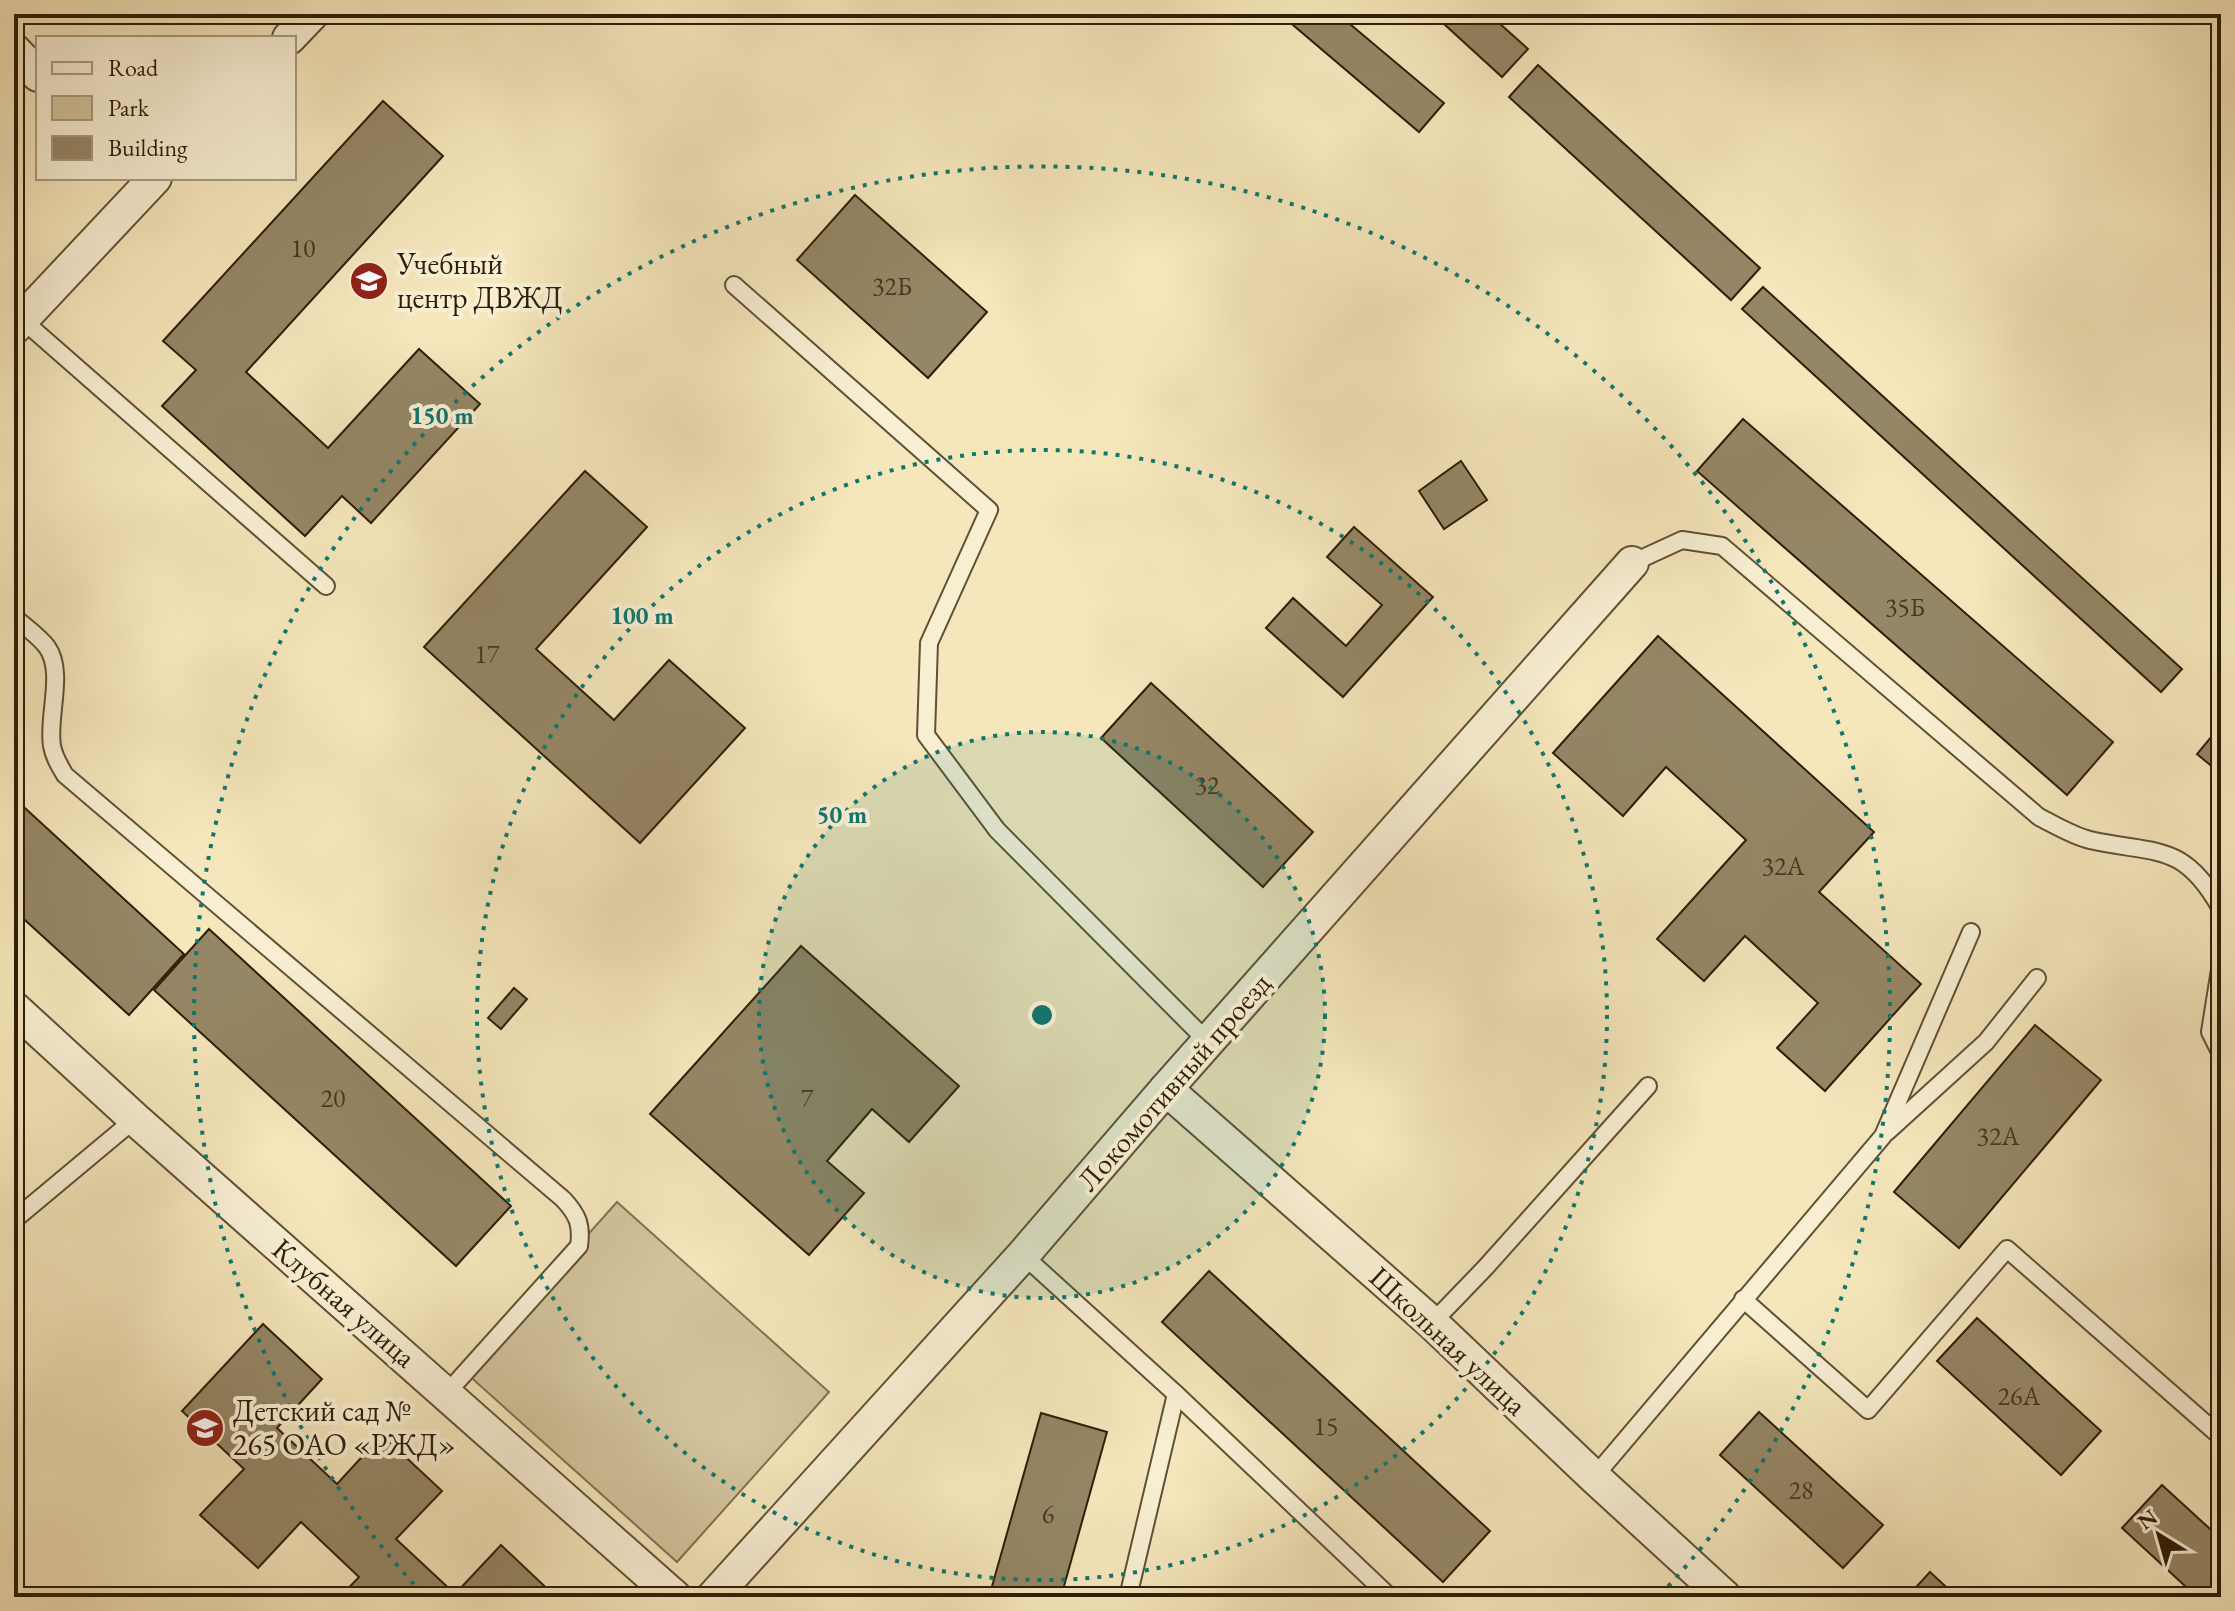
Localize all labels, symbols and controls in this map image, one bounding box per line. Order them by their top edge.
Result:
legend [36,36,296,180]
text: Road [108,52,159,83]
text: Park [108,92,150,123]
text: Building [108,132,188,163]
house number: 10 [291,231,315,265]
place label: Учебный центр ДВЖД [396,244,563,317]
school or university icon: Учебный центр ДВЖД [348,260,390,302]
house number: 32Б [872,269,912,303]
text: 150 m [410,400,474,431]
house number: 35Б [1885,590,1925,624]
text: 100 m [610,600,674,631]
house number: 17 [475,637,500,671]
house number: 32 [1195,768,1220,802]
text: 50 m [817,799,867,830]
house number: 32А [1762,849,1805,883]
street label: Локомотивный проезд [1068,964,1279,1199]
centre of rings [1028,1001,1056,1029]
house number: 20 [321,1081,345,1115]
house number: 7 [801,1081,814,1115]
house number: 32А [1977,1119,2020,1153]
street label: Клубная улица [264,1229,425,1376]
street label: Школьная улица [1361,1257,1536,1424]
house number: 26А [1998,1379,2041,1413]
place label: Детский сад № 265 ОАО «РЖД» [233,1391,456,1464]
school or university icon: Детский сад № 265 ОАО «РЖД» [184,1407,226,1449]
house number: 15 [1314,1409,1338,1443]
house number: 28 [1789,1473,1813,1507]
north arrow [2119,1495,2199,1575]
house number: 6 [1042,1497,1054,1531]
text: N [2131,1502,2163,1536]

